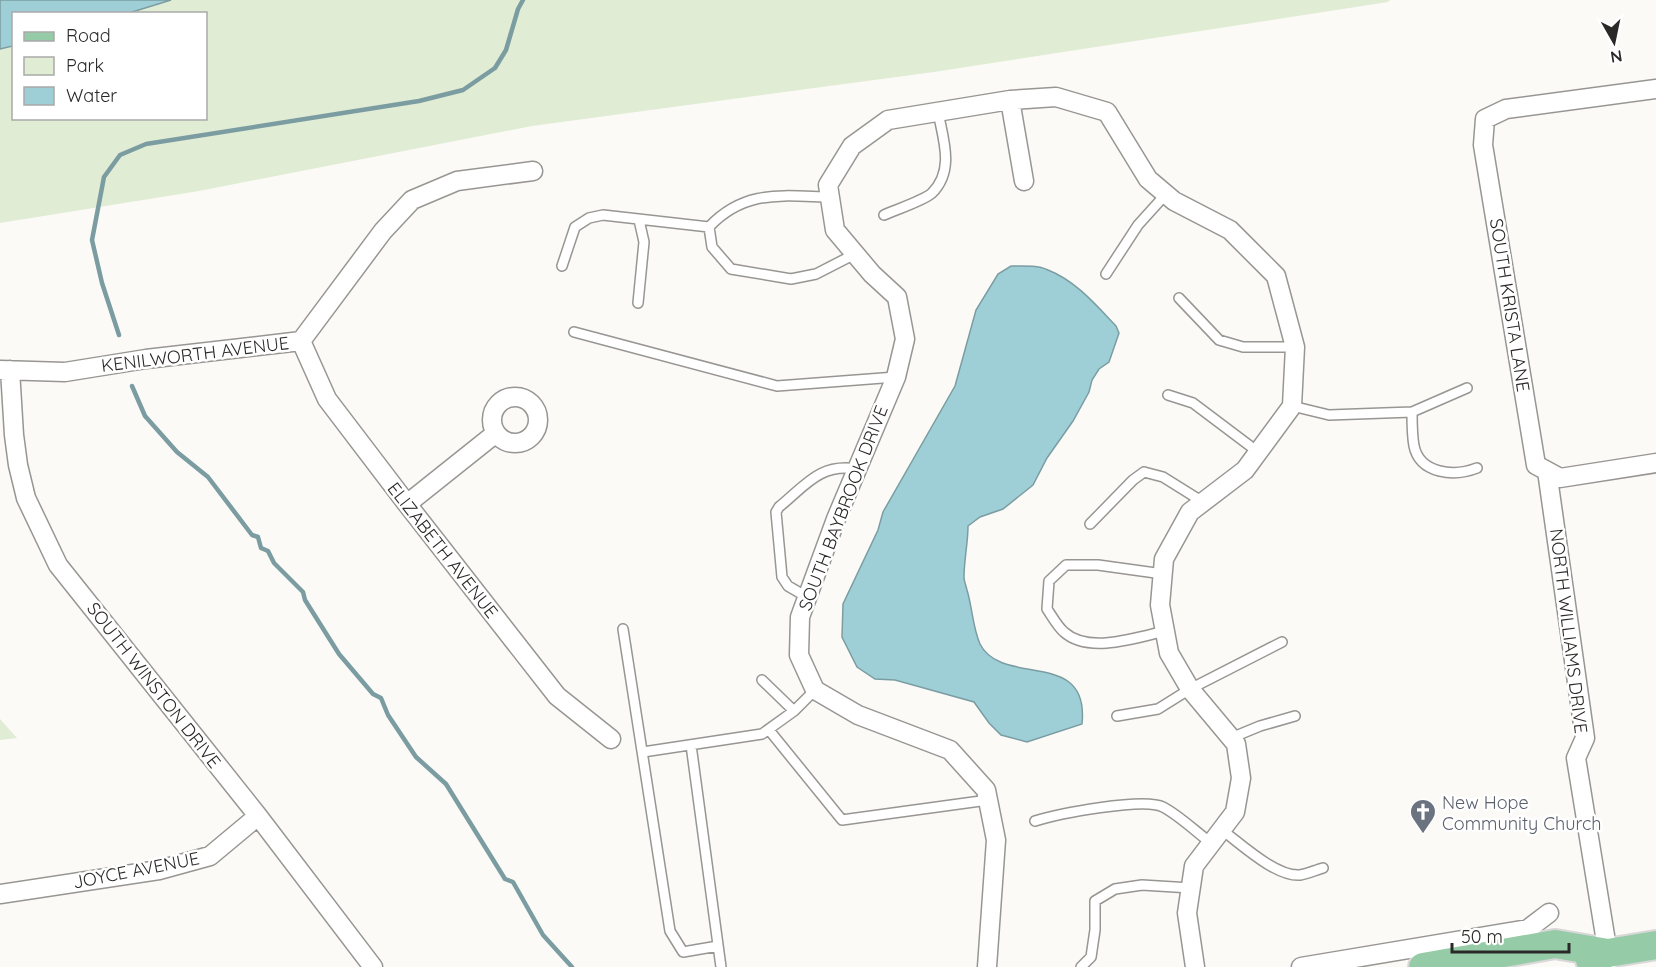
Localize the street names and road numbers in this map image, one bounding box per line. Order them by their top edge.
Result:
street label: SOUTH KRISTA LANE [1485,217,1535,393]
street label: KENILWORTH AVENUE [100,331,290,377]
street label: SOUTH BAYBROOK DRIVE [793,402,893,614]
street label: ELIZABETH AVENUE [383,477,503,623]
street label: NORTH WILLIAMS DRIVE [1545,527,1593,735]
street label: SOUTH WINSTON DRIVE [82,597,226,773]
street label: JOYCE AVENUE [71,846,201,894]

